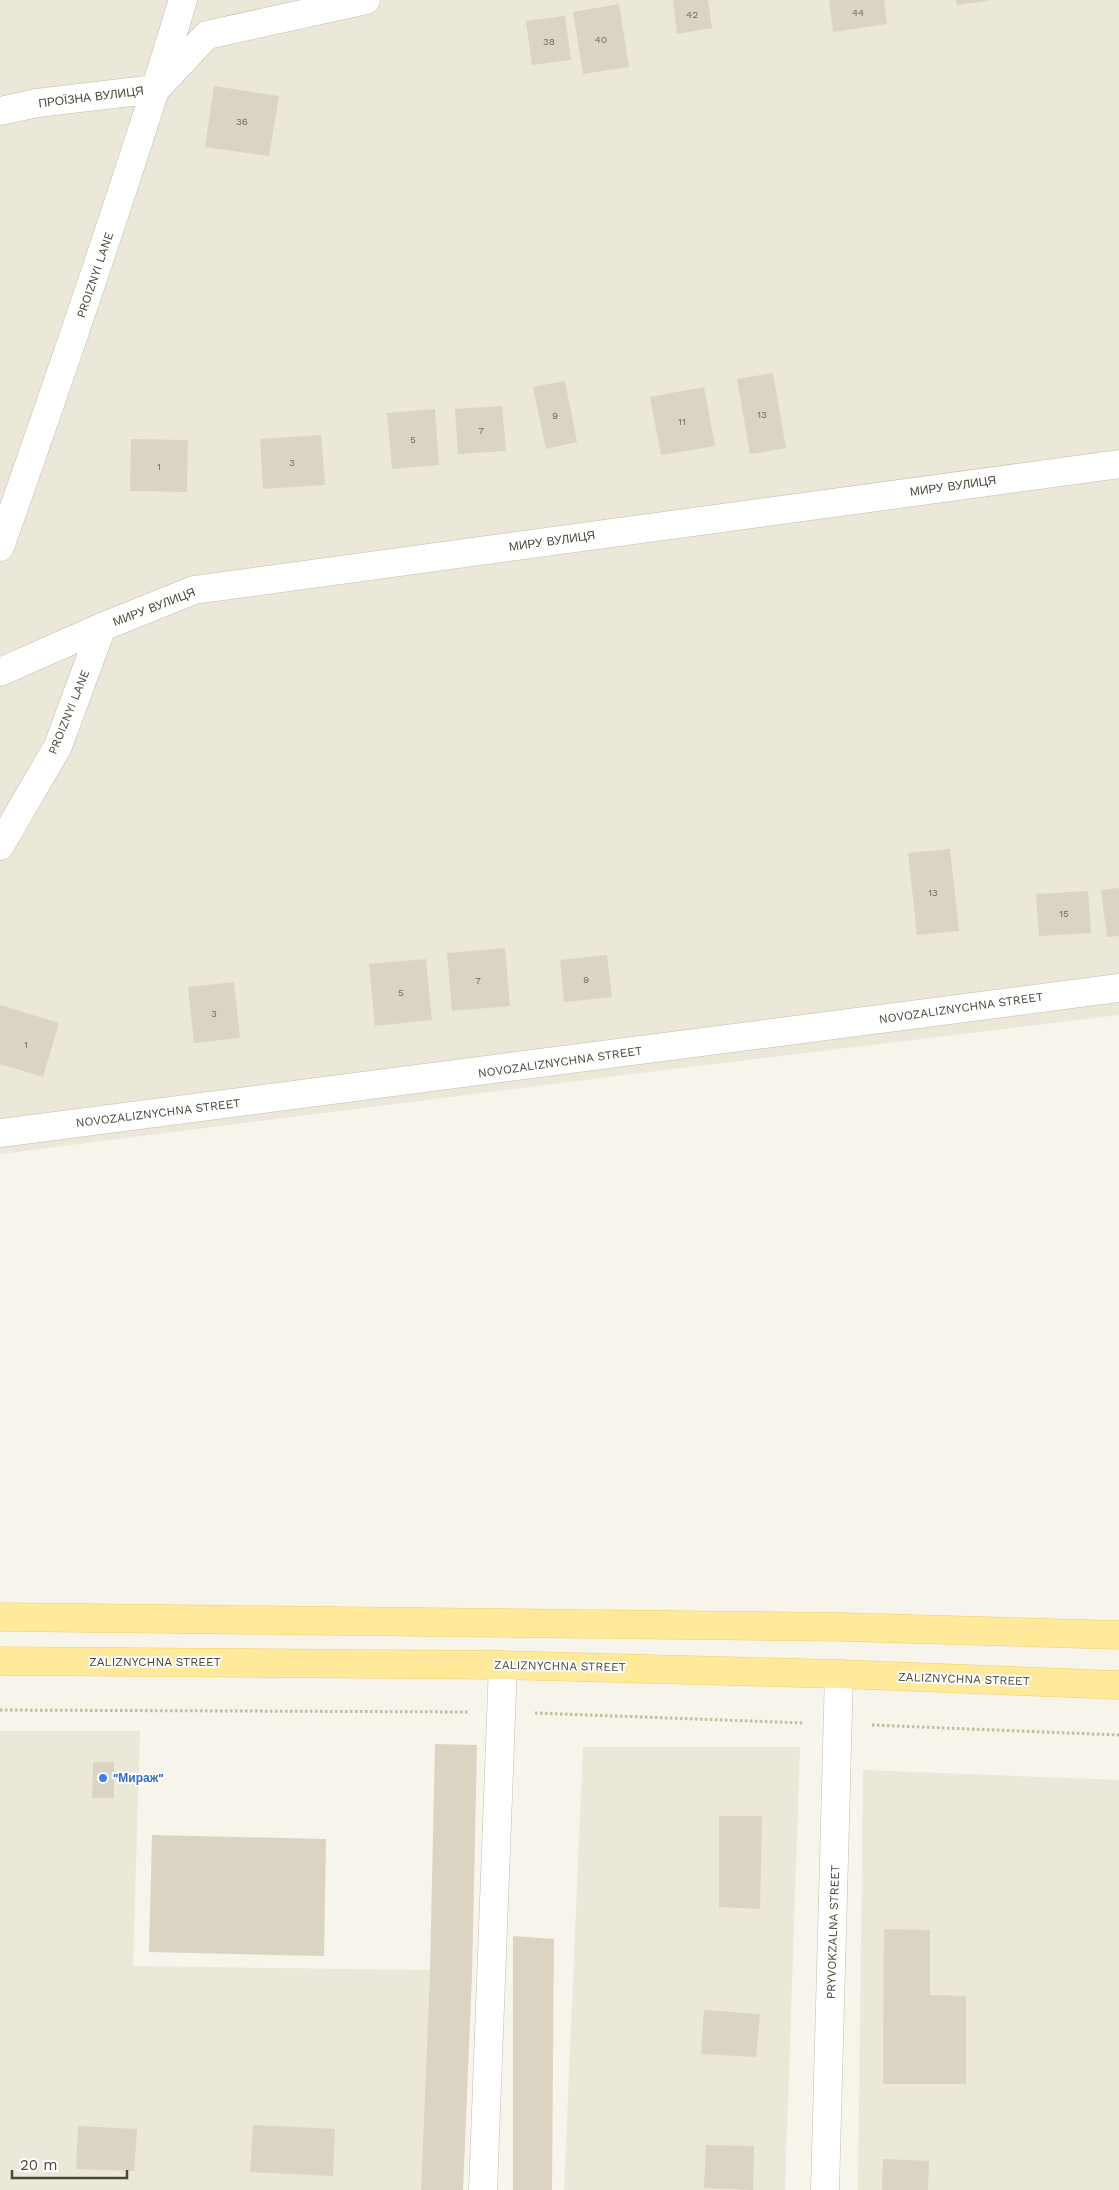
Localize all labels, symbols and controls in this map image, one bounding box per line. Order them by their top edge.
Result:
house number: 44 [852,7,864,18]
house number: 42 [686,9,698,20]
house number: 40 [595,34,607,45]
house number: 38 [543,36,555,47]
street label: ПРОЇЗНА ВУЛИЦЯ [38,84,144,110]
house number: 36 [236,116,248,127]
street label: PROIZNYI LANE [74,230,116,320]
house number: 13 [757,409,767,420]
house number: 9 [552,410,558,421]
house number: 11 [678,416,686,427]
house number: 7 [478,425,484,436]
house number: 5 [410,434,416,445]
house number: 3 [289,457,295,468]
house number: 1 [157,461,161,472]
street label: МИРУ ВУЛИЦЯ [909,473,997,499]
street label: МИРУ ВУЛИЦЯ [508,528,596,554]
street label: МИРУ ВУЛИЦЯ [111,585,197,629]
street label: PROIZNYI LANE [46,667,92,756]
house number: 13 [928,887,938,898]
house number: 15 [1059,908,1069,919]
house number: 9 [583,974,589,985]
house number: 7 [475,975,481,986]
house number: 5 [398,987,404,998]
street label: NOVOZALIZNYCHNA STREET [878,990,1044,1026]
house number: 3 [211,1008,217,1019]
house number: 1 [24,1039,28,1050]
street label: NOVOZALIZNYCHNA STREET [477,1044,643,1080]
street label: NOVOZALIZNYCHNA STREET [75,1096,241,1130]
street label: ZALIZNYCHNA STREET [89,1655,221,1669]
street label: ZALIZNYCHNA STREET [494,1658,626,1674]
street label: ZALIZNYCHNA STREET [898,1670,1030,1688]
place label: "Мираж" [113,1771,164,1785]
marker: "Мираж" [97,1772,109,1784]
street label: PRYVOKZALNA STREET [824,1865,842,1999]
scale bar [12,2148,128,2180]
text: 20 m [20,2156,58,2174]

